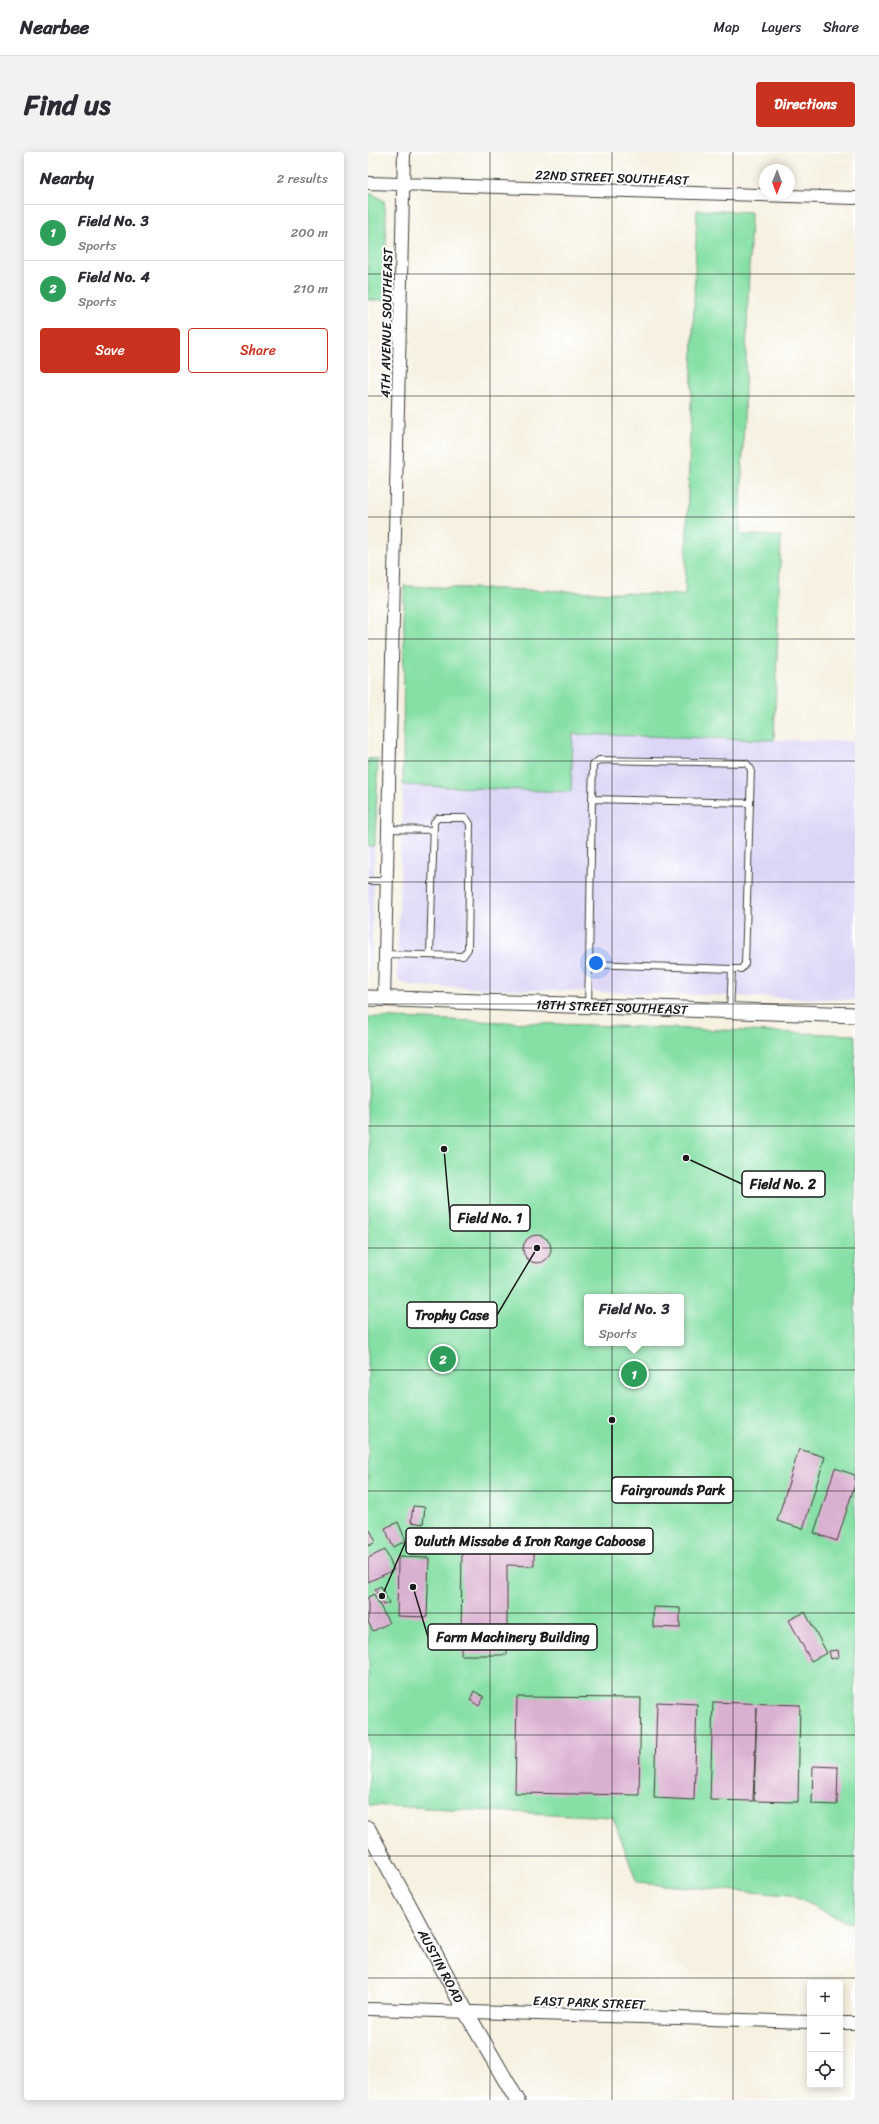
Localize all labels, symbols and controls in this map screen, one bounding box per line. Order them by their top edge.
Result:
text: Nearbee [20,11,89,44]
text: Map [714,15,739,40]
text: Layers [761,15,801,40]
text: Share [823,15,859,40]
text: Find us [24,80,111,129]
button: Directions [756,82,855,127]
text: Nearby [40,163,94,193]
street label: 22ND STREET SOUTHEAST [535,163,690,192]
north arrow [759,164,795,200]
text: 2 results [277,167,328,190]
text: Field No. 3 [78,208,149,234]
text: 1 [50,221,56,244]
text: 200 m [291,221,328,244]
text: Sports [78,234,116,257]
street label: 4TH AVENUE SOUTHEAST [374,246,399,398]
text: Field No. 4 [78,264,150,290]
text: 2 [49,277,57,300]
text: 210 m [293,277,328,300]
text: Sports [78,290,116,313]
button: Save [40,328,180,373]
button: Share [188,328,328,373]
your location [586,953,606,973]
street label: 18TH STREET SOUTHEAST [536,993,689,1021]
callout: Field No. 2 [742,1171,825,1197]
text: Field No. 2 [749,1172,817,1197]
callout: Field No. 1 [450,1205,530,1231]
text: Field No. 1 [457,1206,522,1231]
popup [584,1294,684,1346]
text: Field No. 3 [599,1296,669,1322]
callout: Trophy Case [407,1302,497,1328]
text: Trophy Case [415,1303,489,1328]
text: Sports [599,1322,637,1345]
pin: 2 [430,1344,456,1374]
pin: 1 [621,1359,647,1389]
callout: Fairgrounds Park [612,1477,733,1503]
text: Fairgrounds Park [620,1478,726,1503]
callout: Duluth Missabe & Iron Range Caboose [406,1528,653,1554]
text: Duluth Missabe & Iron Range Caboose [415,1529,646,1554]
callout: Farm Machinery Building [428,1624,597,1650]
text: Farm Machinery Building [435,1625,591,1650]
street label: AUSTIN ROAD [411,1924,470,2007]
map controls [807,1980,843,2088]
button: + [807,1980,843,2016]
street label: EAST PARK STREET [533,1989,647,2016]
button: − [807,2016,843,2052]
button: locate [807,2052,843,2088]

